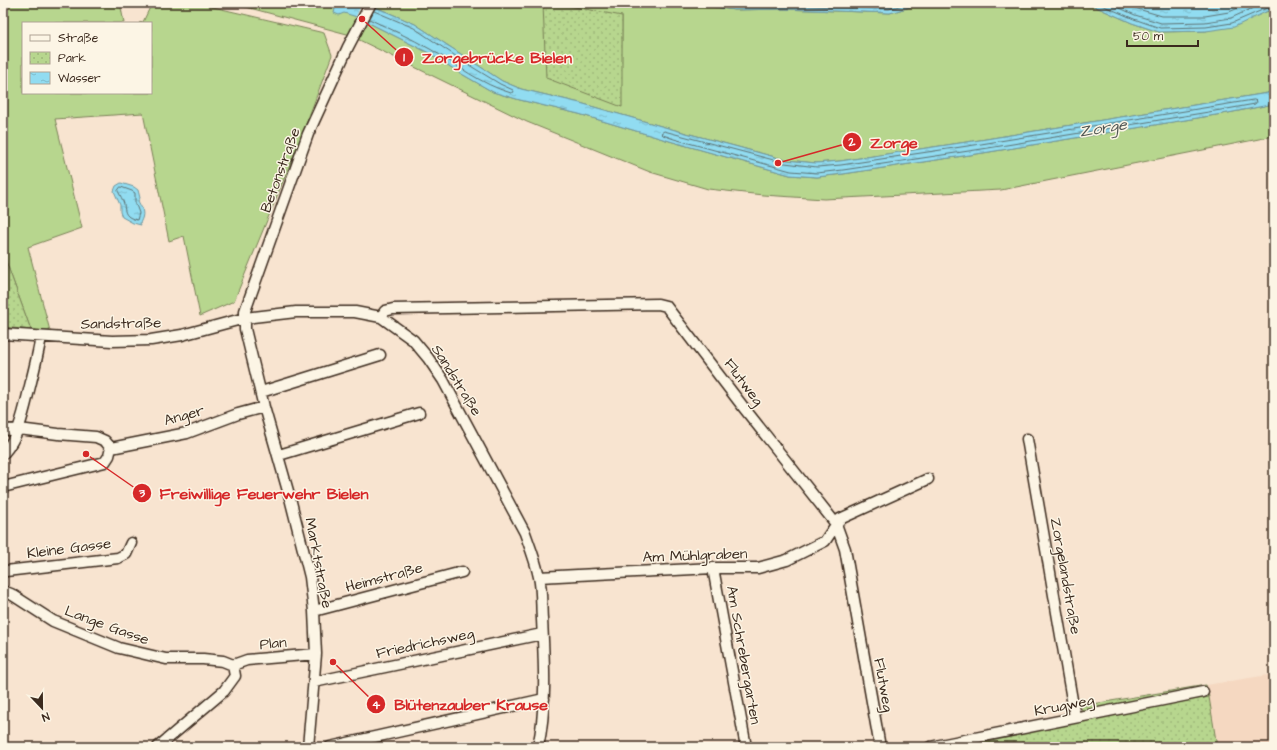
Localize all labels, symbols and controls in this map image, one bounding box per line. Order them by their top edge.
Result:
legend [22,22,152,94]
scale bar [1127,22,1198,48]
text: 50 m [1133,28,1164,45]
text: Straße [58,30,99,47]
callout: Zorgebrücke Bielen [394,43,580,71]
text: Zorgebrücke Bielen [422,47,572,71]
text: 1 [403,49,405,66]
text: Park [58,50,86,67]
text: Wasser [58,70,101,87]
water label: Zorge [1078,113,1130,144]
street label: Betonstraße [255,125,306,216]
callout: Zorge [842,128,925,156]
text: Zorge [870,132,918,156]
text: 2 [848,134,856,151]
street label: Sandstraße [80,312,162,335]
street label: Sandstraße [426,340,487,420]
street label: Flutweg [718,354,769,411]
street label: Anger [161,400,207,432]
callout: Freiwillige Feuerwehr Bielen [132,479,377,507]
text: Freiwillige Feuerwehr Bielen [160,483,368,507]
text: 3 [138,485,146,502]
street label: Marktstraße [299,516,338,610]
street label: Zorgelandstraße [1044,516,1086,636]
street label: Kleine Gasse [26,533,112,564]
street label: Am Mühlgraben [642,543,748,569]
street label: Heimstraße [343,557,425,598]
street label: Am Schrebergarten [720,584,766,727]
street label: Lange Gasse [61,600,152,651]
street label: Friedrichsweg [374,623,477,665]
street label: Plan [259,632,288,655]
street label: Flutweg [867,656,899,714]
north arrow [22,688,62,728]
street label: Krugweg [1032,689,1096,723]
callout: Blütenzauber Krause [366,690,556,718]
text: Blütenzauber Krause [394,694,548,716]
text: 4 [372,697,381,714]
text: N [39,709,52,725]

